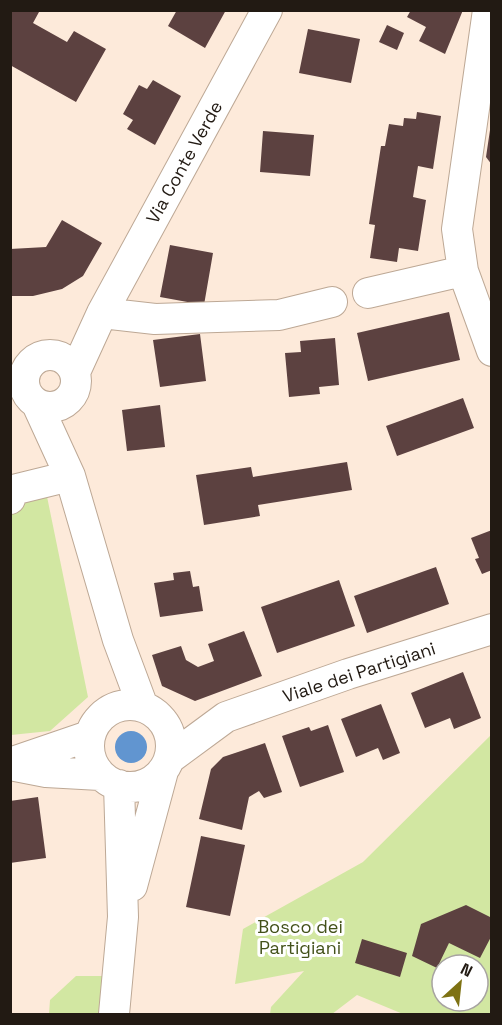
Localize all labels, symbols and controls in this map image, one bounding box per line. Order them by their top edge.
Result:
street label: Via Conte Verde [141,97,227,227]
street label: Viale dei Partigiani [280,636,438,708]
park label: Bosco dei Partigiani [257,915,343,959]
north arrow [430,953,490,1013]
text: N [457,958,476,982]

